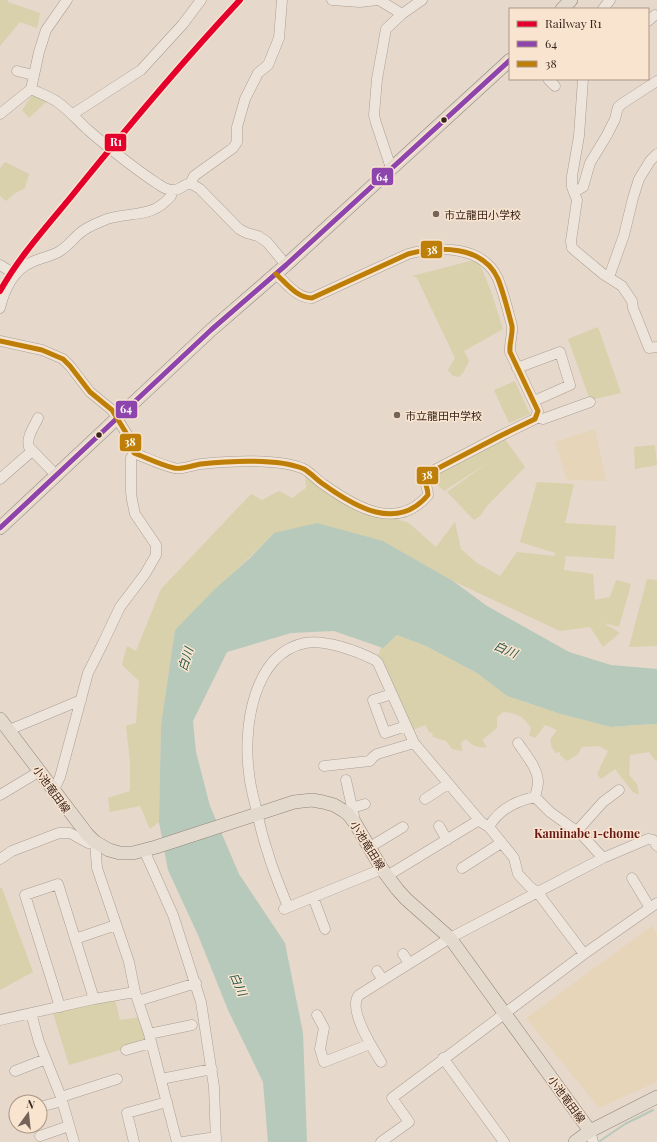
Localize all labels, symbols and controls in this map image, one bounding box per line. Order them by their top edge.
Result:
legend [509,8,649,80]
text: Railway R1 [545,15,602,31]
text: 64 [545,35,557,51]
text: 38 [545,55,557,71]
unlabelled marker [439,115,449,125]
line badge: R1 [104,133,127,152]
text: R1 [110,134,122,149]
line badge: 64 [371,167,394,186]
text: 64 [376,169,388,184]
place label: 市立龍田小学校 [444,207,521,222]
marker: 市立龍田小学校 [431,209,441,219]
line badge: 38 [420,240,443,259]
text: 38 [426,242,438,257]
line badge: 64 [115,400,138,419]
text: 64 [120,401,132,416]
place label: 市立龍田中学校 [405,408,482,423]
marker: 市立龍田中学校 [392,410,402,420]
unlabelled marker [94,430,104,440]
line badge: 38 [119,433,142,452]
text: 38 [124,434,136,449]
line badge: 38 [416,466,439,485]
text: 38 [421,467,433,482]
water label: 白川 [492,637,522,662]
water label: 白川 [174,643,197,673]
street label: 小池竜田線 [30,762,74,816]
street label: 小池竜田線 [347,818,389,872]
district label: Kaminabe 1-chome [534,825,640,841]
water label: 白川 [227,970,252,1000]
street label: 小池竜田線 [545,1072,589,1126]
north arrow [8,1094,48,1134]
text: N [25,1096,37,1112]

